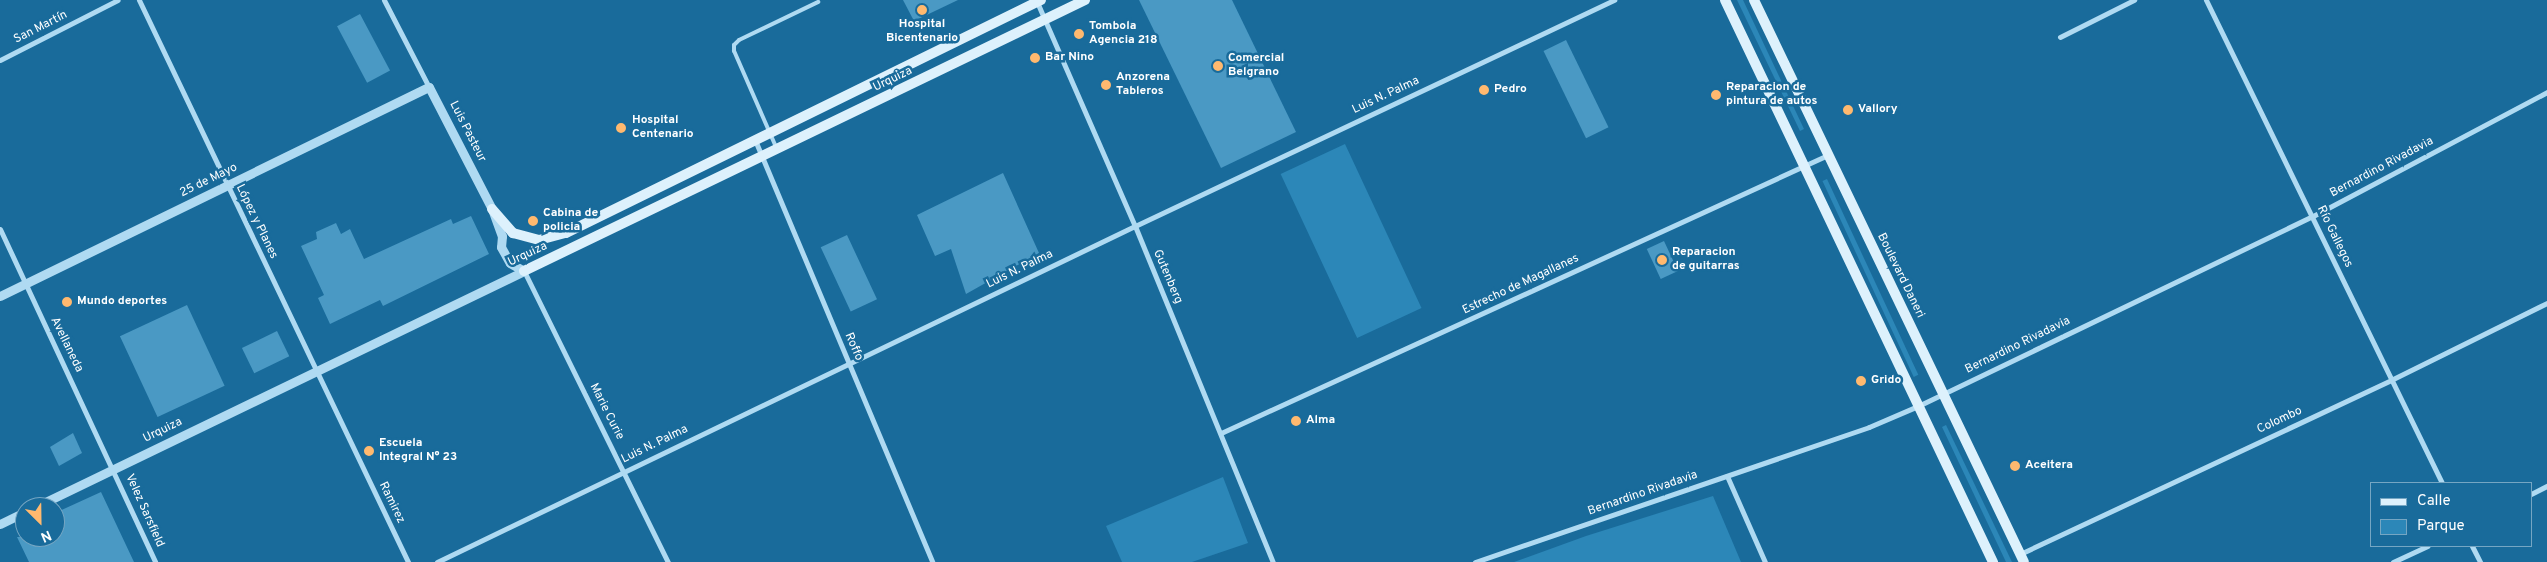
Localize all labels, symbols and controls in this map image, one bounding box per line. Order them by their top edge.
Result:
marker: Hospital Bicentenario [916,4,928,16]
street label: San Martín [12,8,70,48]
place label: Hospital Bicentenario [886,18,958,46]
place label: Tombola Agencia 218 [1089,20,1157,48]
marker: Tombola Agencia 218 [1073,28,1085,40]
place label: Bar Nino [1045,51,1094,65]
marker: Bar Nino [1029,52,1041,64]
place label: Comercial Belgrano [1228,52,1284,80]
marker: Comercial Belgrano [1212,60,1224,72]
street label: Urquiza [871,64,915,96]
place label: Anzorena Tableros [1116,71,1170,99]
street label: Luis N. Palma [1350,74,1422,118]
marker: Anzorena Tableros [1100,79,1112,91]
place label: Reparacion de pintura de autos [1726,81,1817,109]
place label: Pedro [1494,83,1527,97]
marker: Pedro [1478,84,1490,96]
marker: Reparacion de pintura de autos [1710,89,1722,101]
street label: Luis Pasteur [445,99,489,165]
place label: Vallory [1858,103,1898,117]
marker: Vallory [1842,104,1854,116]
place label: Hospital Centenario [632,114,694,142]
marker: Hospital Centenario [614,121,628,135]
street label: Bernardino Rivadavia [2328,135,2436,201]
street label: 25 de Mayo [178,161,240,201]
street label: López y Planes [232,183,280,261]
street label: Río Gallegos [2313,204,2355,270]
place label: Cabina de policia [543,207,598,235]
marker: Cabina de policia [527,215,539,227]
street label: Boulevard Daneri [1873,231,1927,321]
street label: Urquiza [506,240,550,270]
place label: Reparacion de guitarras [1672,246,1740,274]
street label: Luis N. Palma [984,248,1056,292]
street label: Gutenberg [1149,248,1185,306]
street label: Estrecho de Magallanes [1461,252,1581,318]
marker: Reparacion de guitarras [1656,254,1668,266]
place label: Mundo deportes [77,295,167,309]
marker: Mundo deportes [61,296,73,308]
street label: Bernardino Rivadavia [1963,314,2073,378]
street label: Avellaneda [46,315,86,375]
street label: Roffo [841,331,865,363]
place label: Grido [1871,374,1901,388]
marker: Grido [1855,375,1867,387]
street label: Marie Curie [586,381,626,443]
street label: Colombo [2255,404,2305,438]
place label: Alma [1306,414,1335,428]
street label: Urquiza [141,415,185,447]
marker: Alma [1290,415,1302,427]
street label: Luis N. Palma [619,423,691,467]
place label: Escuela Integral N° 23 [379,437,457,465]
marker: Escuela Integral N° 23 [363,445,375,457]
place label: Aceitera [2025,459,2073,473]
marker: Aceitera [2009,460,2021,472]
street label: Bernardino Rivadavia [1586,468,1700,520]
street label: Velez Sarsfield [121,472,167,550]
street label: Ramirez [375,480,407,526]
legend [2370,482,2532,547]
text: Calle [2417,492,2451,511]
north arrow [15,497,65,547]
text: Parque [2417,517,2465,536]
text: N [38,526,54,545]

